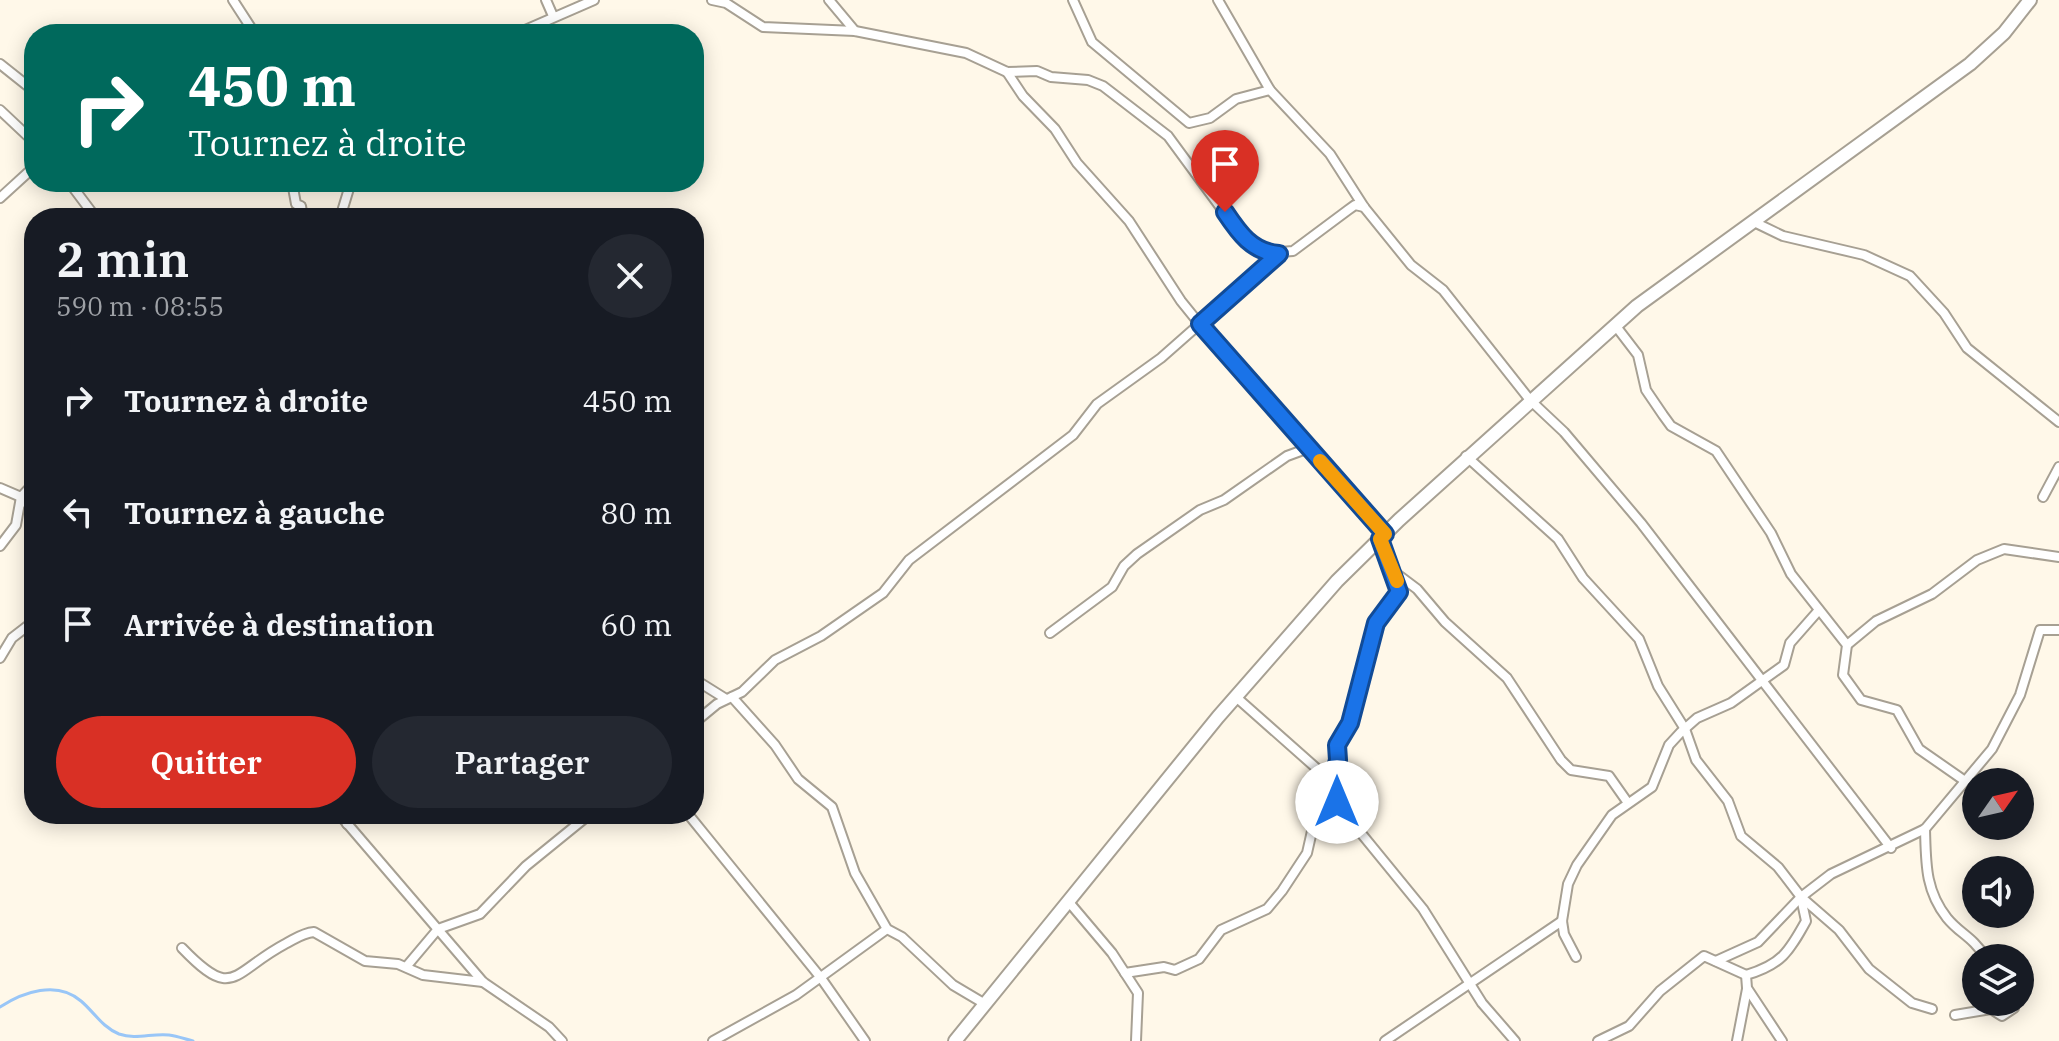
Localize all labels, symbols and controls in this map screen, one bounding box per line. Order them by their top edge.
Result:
text: 450 m [188,49,356,121]
icon: right [56,56,160,160]
text: Tournez à droite [188,119,467,166]
pin [1191,130,1259,212]
icon: arrive [1203,142,1247,186]
text: 2 min [56,228,189,290]
button: close [588,234,672,318]
text: 590 m · 08:55 [56,289,224,323]
icon: right [56,378,100,422]
text: Tournez à droite [124,381,368,420]
text: 450 m [582,381,672,420]
icon: left [56,490,100,534]
text: Tournez à gauche [124,493,385,532]
text: 80 m [600,493,672,532]
icon: arrive [56,602,100,646]
text: Arrivée à destination [124,605,434,644]
text: 60 m [600,605,672,644]
button: Quitter [56,716,356,808]
button: Partager [372,716,672,808]
position arrow [1295,760,1379,844]
north arrow [1962,768,2034,840]
map controls [1962,768,2034,1016]
button: sound [1962,856,2034,928]
button: layers [1962,944,2034,1016]

